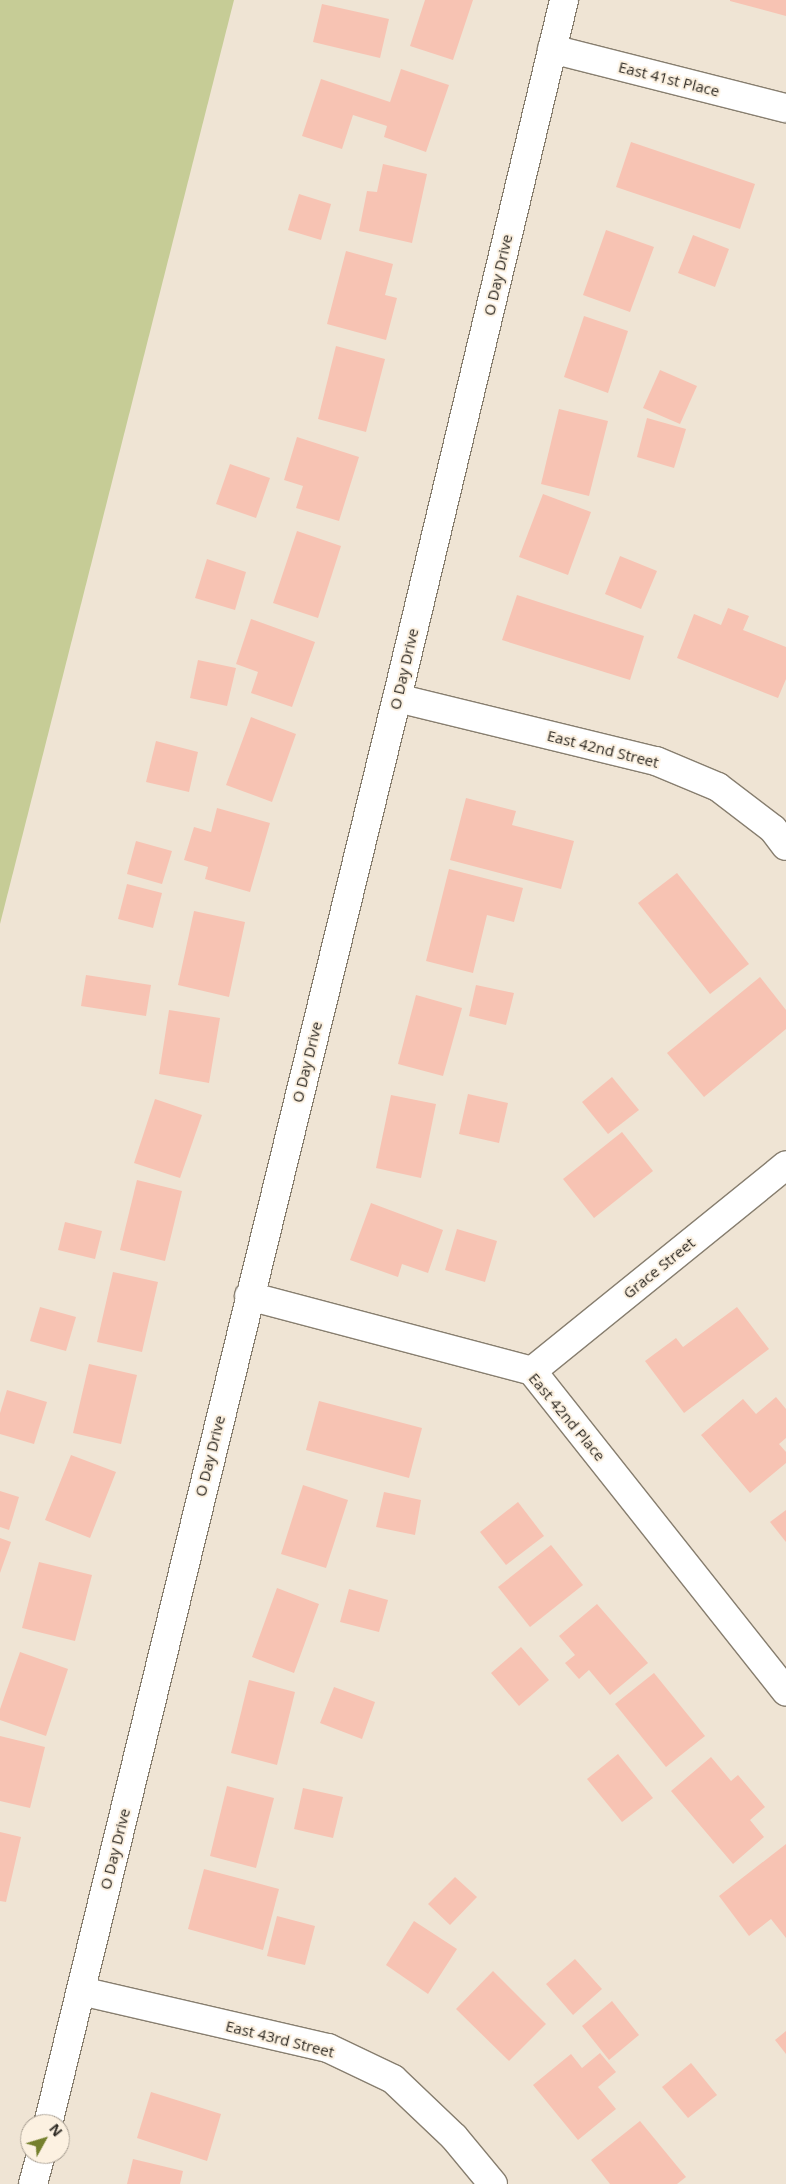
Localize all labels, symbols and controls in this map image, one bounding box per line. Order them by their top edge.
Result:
street label: East 41st Place [617,58,721,100]
street label: O Day Drive [480,233,516,317]
street label: O Day Drive [386,627,422,711]
street label: East 42nd Street [545,726,661,772]
street label: O Day Drive [288,1020,326,1104]
street label: Grace Street [620,1234,698,1302]
street label: East 42nd Place [525,1369,609,1465]
street label: O Day Drive [191,1414,229,1498]
street label: O Day Drive [96,1807,134,1891]
street label: East 43rd Street [224,2017,336,2061]
north arrow [20,2114,70,2164]
text: N [45,2119,67,2140]

